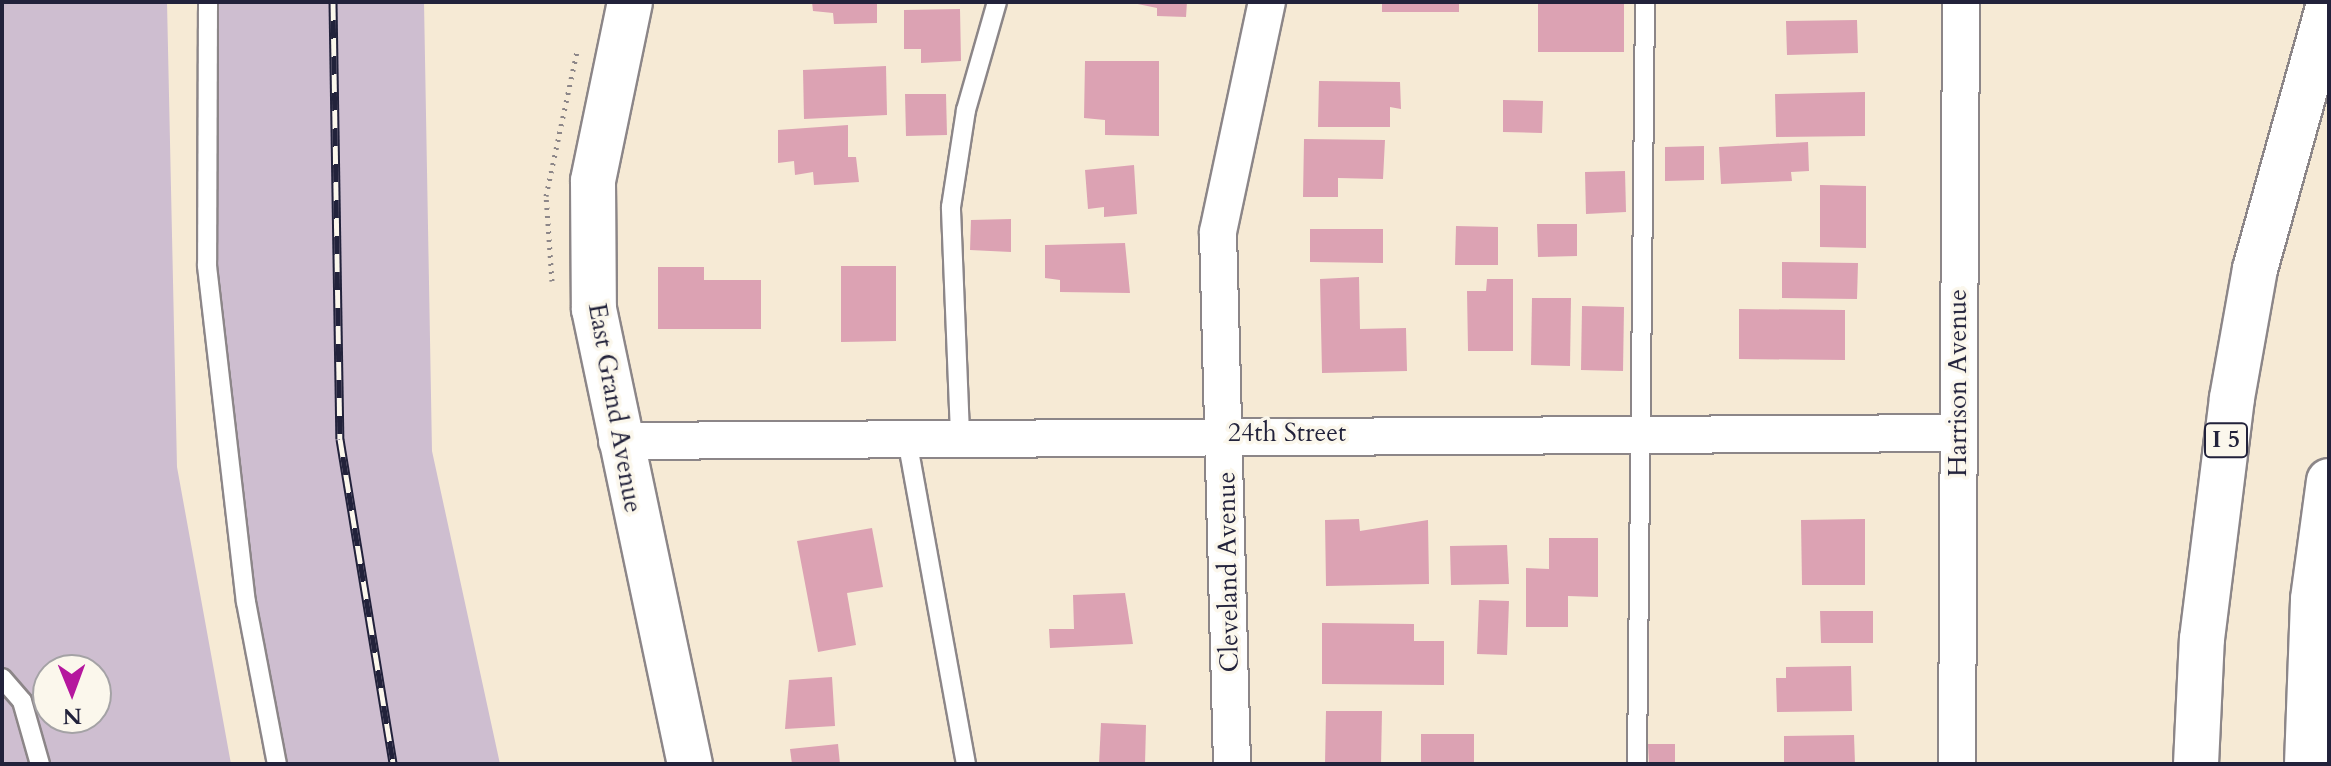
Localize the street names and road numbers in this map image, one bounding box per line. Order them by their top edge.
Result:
street label: Harrison Avenue [1942,289,1974,477]
street label: East Grand Avenue [581,301,649,515]
street label: 24th Street [1228,417,1346,449]
road number: I 5 [2204,420,2248,460]
street label: Cleveland Avenue [1211,471,1245,673]

